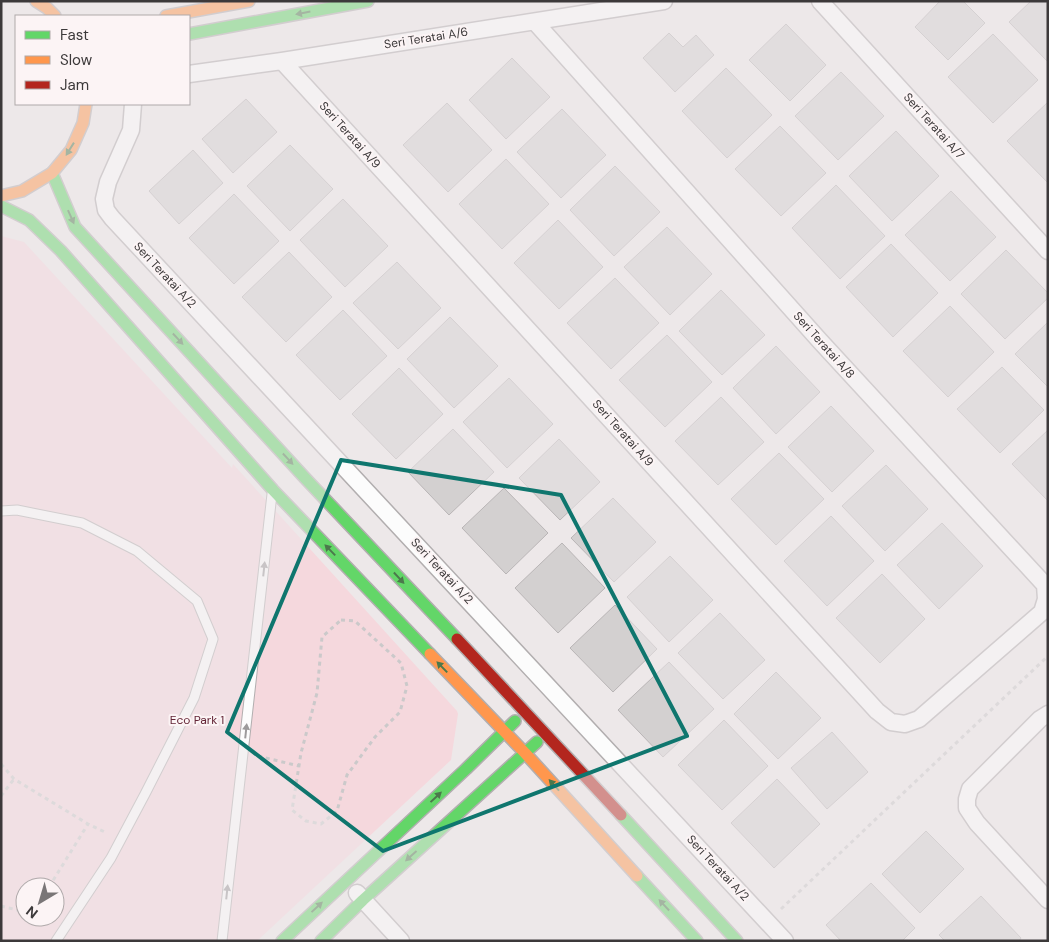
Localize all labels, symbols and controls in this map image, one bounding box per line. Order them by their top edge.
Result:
one-way arrow [294,9,310,17]
legend [15,15,190,105]
street label: Seri Teratai A/6 [383,23,469,53]
text: Fast [60,25,89,45]
text: Slow [60,50,93,70]
text: Jam [60,75,89,95]
street label: Seri Teratai A/7 [900,89,968,163]
street label: Seri Teratai A/9 [316,98,384,172]
one-way arrow [65,142,75,156]
one-way arrow [68,210,76,224]
street label: Seri Teratai A/2 [130,239,200,311]
street label: Seri Teratai A/8 [790,308,858,382]
one-way arrow [172,333,184,345]
street label: Seri Teratai A/9 [589,396,657,470]
one-way arrow [282,453,294,465]
street label: Seri Teratai A/2 [407,535,477,607]
one-way arrow [324,544,336,556]
one-way arrow [260,561,268,577]
one-way arrow [393,571,405,583]
one-way arrow [436,661,448,673]
park label: Eco Park 1 [170,712,224,728]
one-way arrow [242,723,250,739]
one-way arrow [548,780,560,792]
one-way arrow [430,791,442,803]
street label: Seri Teratai A/2 [683,832,753,904]
one-way arrow [405,850,417,862]
north arrow [15,877,65,927]
one-way arrow [223,884,231,900]
one-way arrow [658,898,669,911]
text: N [22,902,42,922]
one-way arrow [311,902,324,913]

